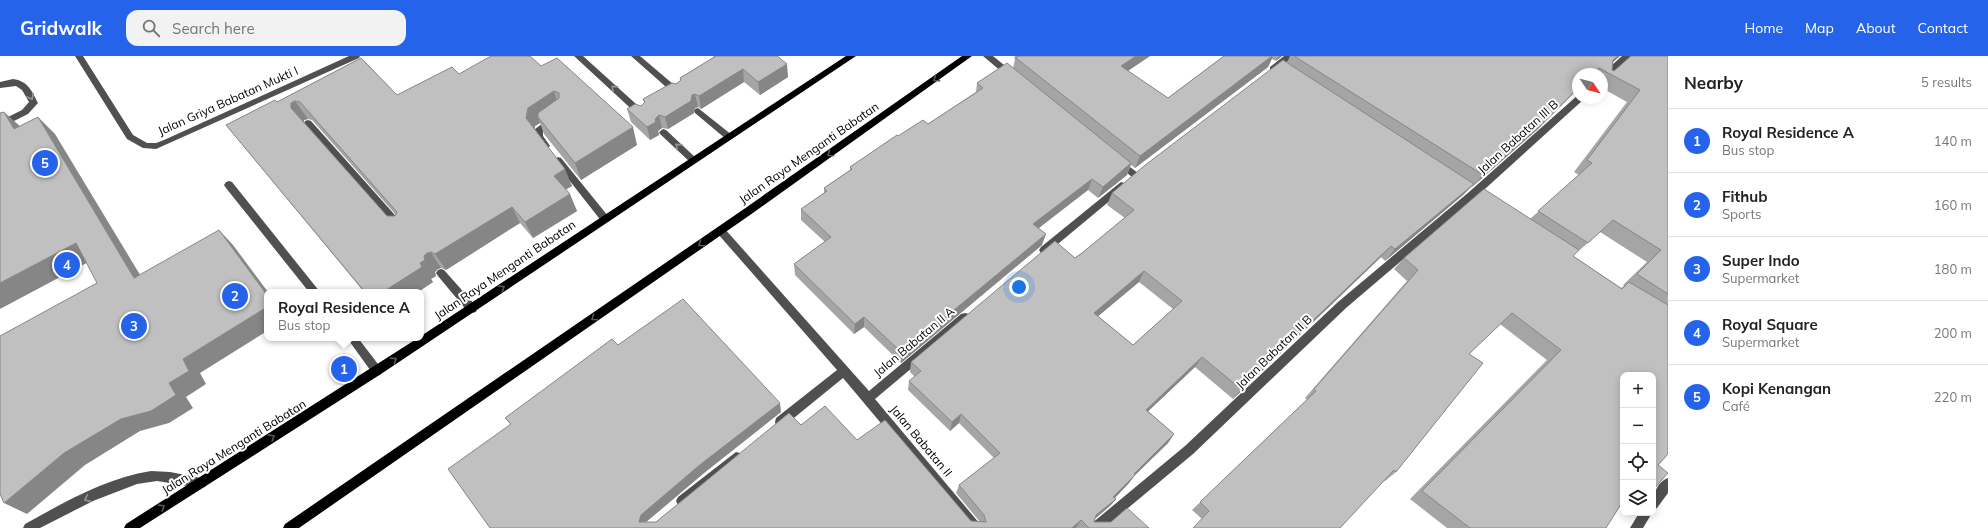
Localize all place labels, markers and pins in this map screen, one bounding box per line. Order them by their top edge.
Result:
pin: 5 [32,148,58,178]
pin: 4 [54,250,80,280]
pin: 2 [222,281,248,311]
pin: 3 [121,311,147,341]
pin: 1 [331,354,357,384]

